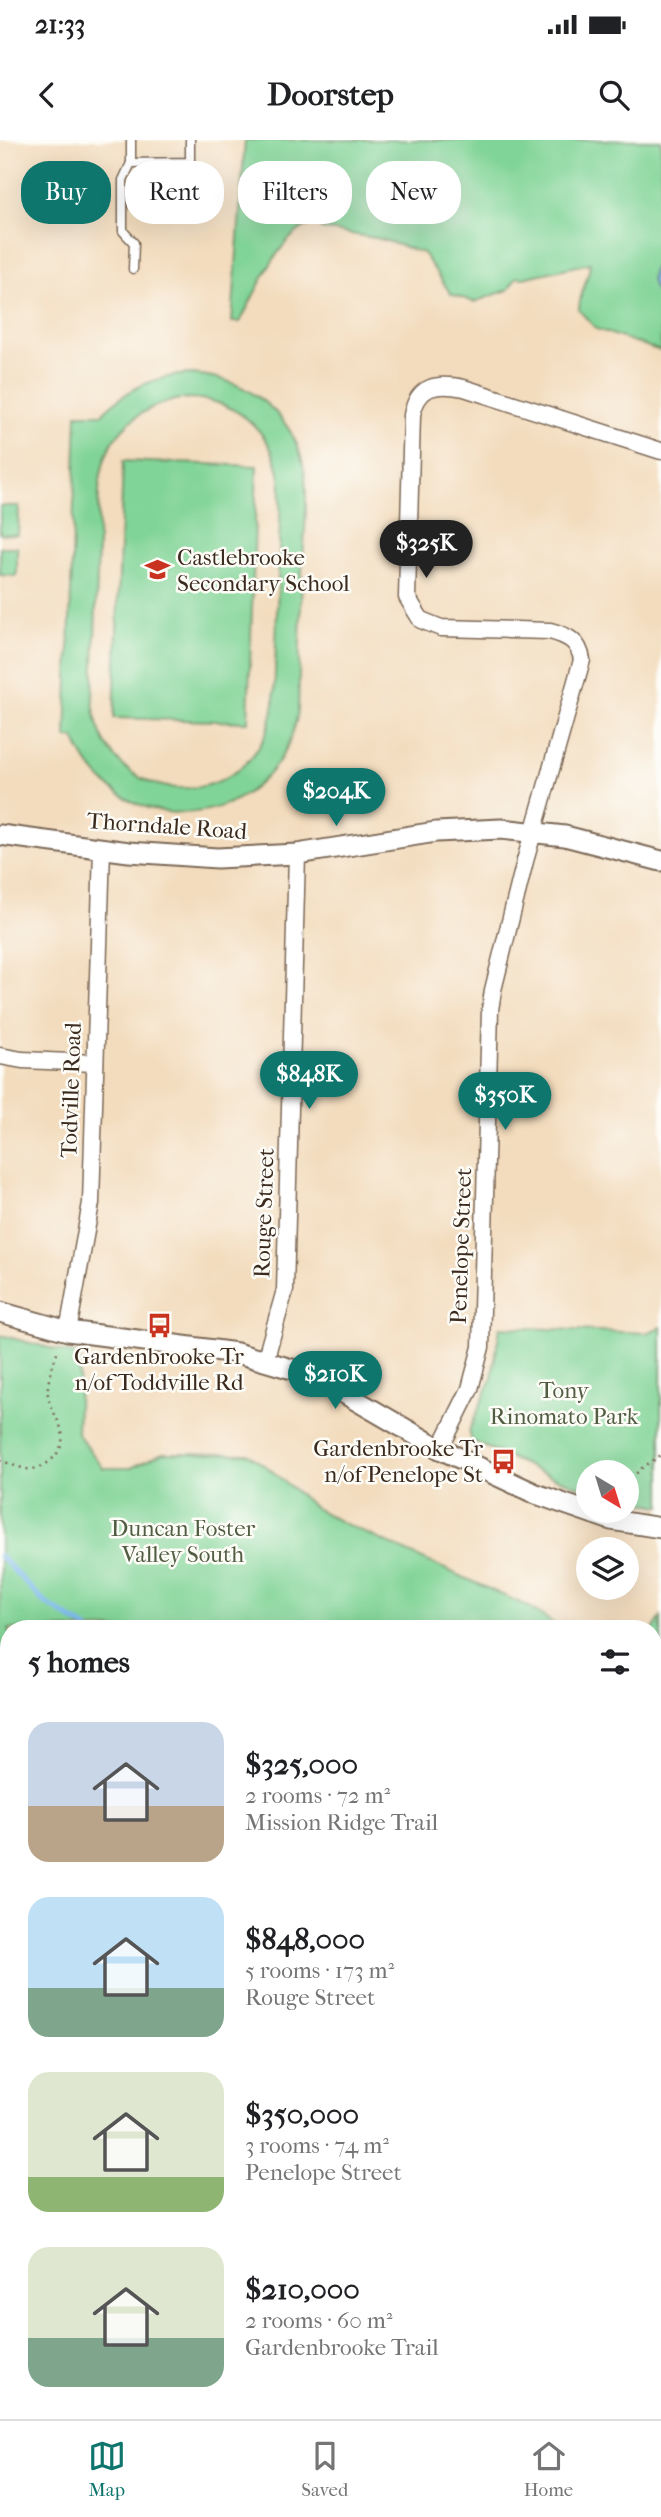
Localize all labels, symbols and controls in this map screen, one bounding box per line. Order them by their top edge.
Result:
text: 21:33 [35,9,85,40]
icon: back [28,76,66,114]
text: Doorstep [267,76,394,113]
icon: search [595,76,633,114]
chip: Buy [21,161,111,224]
chip: Rent [125,161,224,224]
chip: Filters [238,161,352,224]
chip: New [366,161,461,224]
pin: $325K [377,520,475,580]
text: $325K [396,529,456,556]
place label: Castlebrooke Secondary School [177,544,350,597]
school or university icon: Castlebrooke Secondary School [143,556,171,584]
pin: $204K [287,768,385,828]
text: $204K [302,777,370,804]
street label: Thorndale Road [86,807,248,845]
street label: Todville Road [55,1021,87,1158]
pin: $848K [260,1052,358,1111]
text: $848K [276,1060,342,1087]
pin: $350K [456,1072,554,1132]
text: $350K [474,1081,536,1108]
street label: Rouge Street [248,1147,280,1279]
street label: Penelope Street [445,1167,477,1325]
bus stop icon: Gardenbrooke Tr n/of Toddville Rd [145,1312,173,1340]
place label: Gardenbrooke Tr n/of Toddville Rd [74,1343,244,1396]
pin: $210K [286,1352,384,1411]
text: $210K [304,1360,366,1387]
park label: Tony Rinomato Park [490,1377,639,1430]
place label: Gardenbrooke Tr n/of Penelope St [313,1435,483,1488]
bus stop icon: Gardenbrooke Tr n/of Penelope St [489,1447,517,1475]
north arrow [576,1460,639,1522]
map controls [576,1460,639,1600]
park label: Duncan Foster Valley South [111,1515,256,1568]
button: layers [576,1537,639,1600]
icon: filters [596,1643,634,1681]
text: 5 homes [28,1645,130,1680]
text: $325,000 [245,1747,358,1782]
icon: home [84,1750,168,1834]
text: 2 rooms · 72 m² [245,1782,390,1809]
text: Mission Ridge Trail [245,1809,438,1836]
text: $848,000 [245,1922,365,1957]
icon: home [84,1925,168,2009]
text: 5 rooms · 173 m² [245,1957,394,1984]
text: Rouge Street [245,1984,375,2011]
text: $350,000 [245,2097,359,2132]
icon: home [84,2100,168,2184]
text: 3 rooms · 74 m² [245,2132,389,2159]
text: Penelope Street [245,2159,402,2186]
text: $210,000 [245,2272,360,2307]
icon: home [84,2275,168,2359]
text: 2 rooms · 60 m² [245,2307,392,2334]
text: Gardenbrooke Trail [245,2334,439,2361]
tab: Map [88,2437,126,2501]
tab: Saved [301,2437,348,2501]
tab: Home [524,2437,573,2501]

